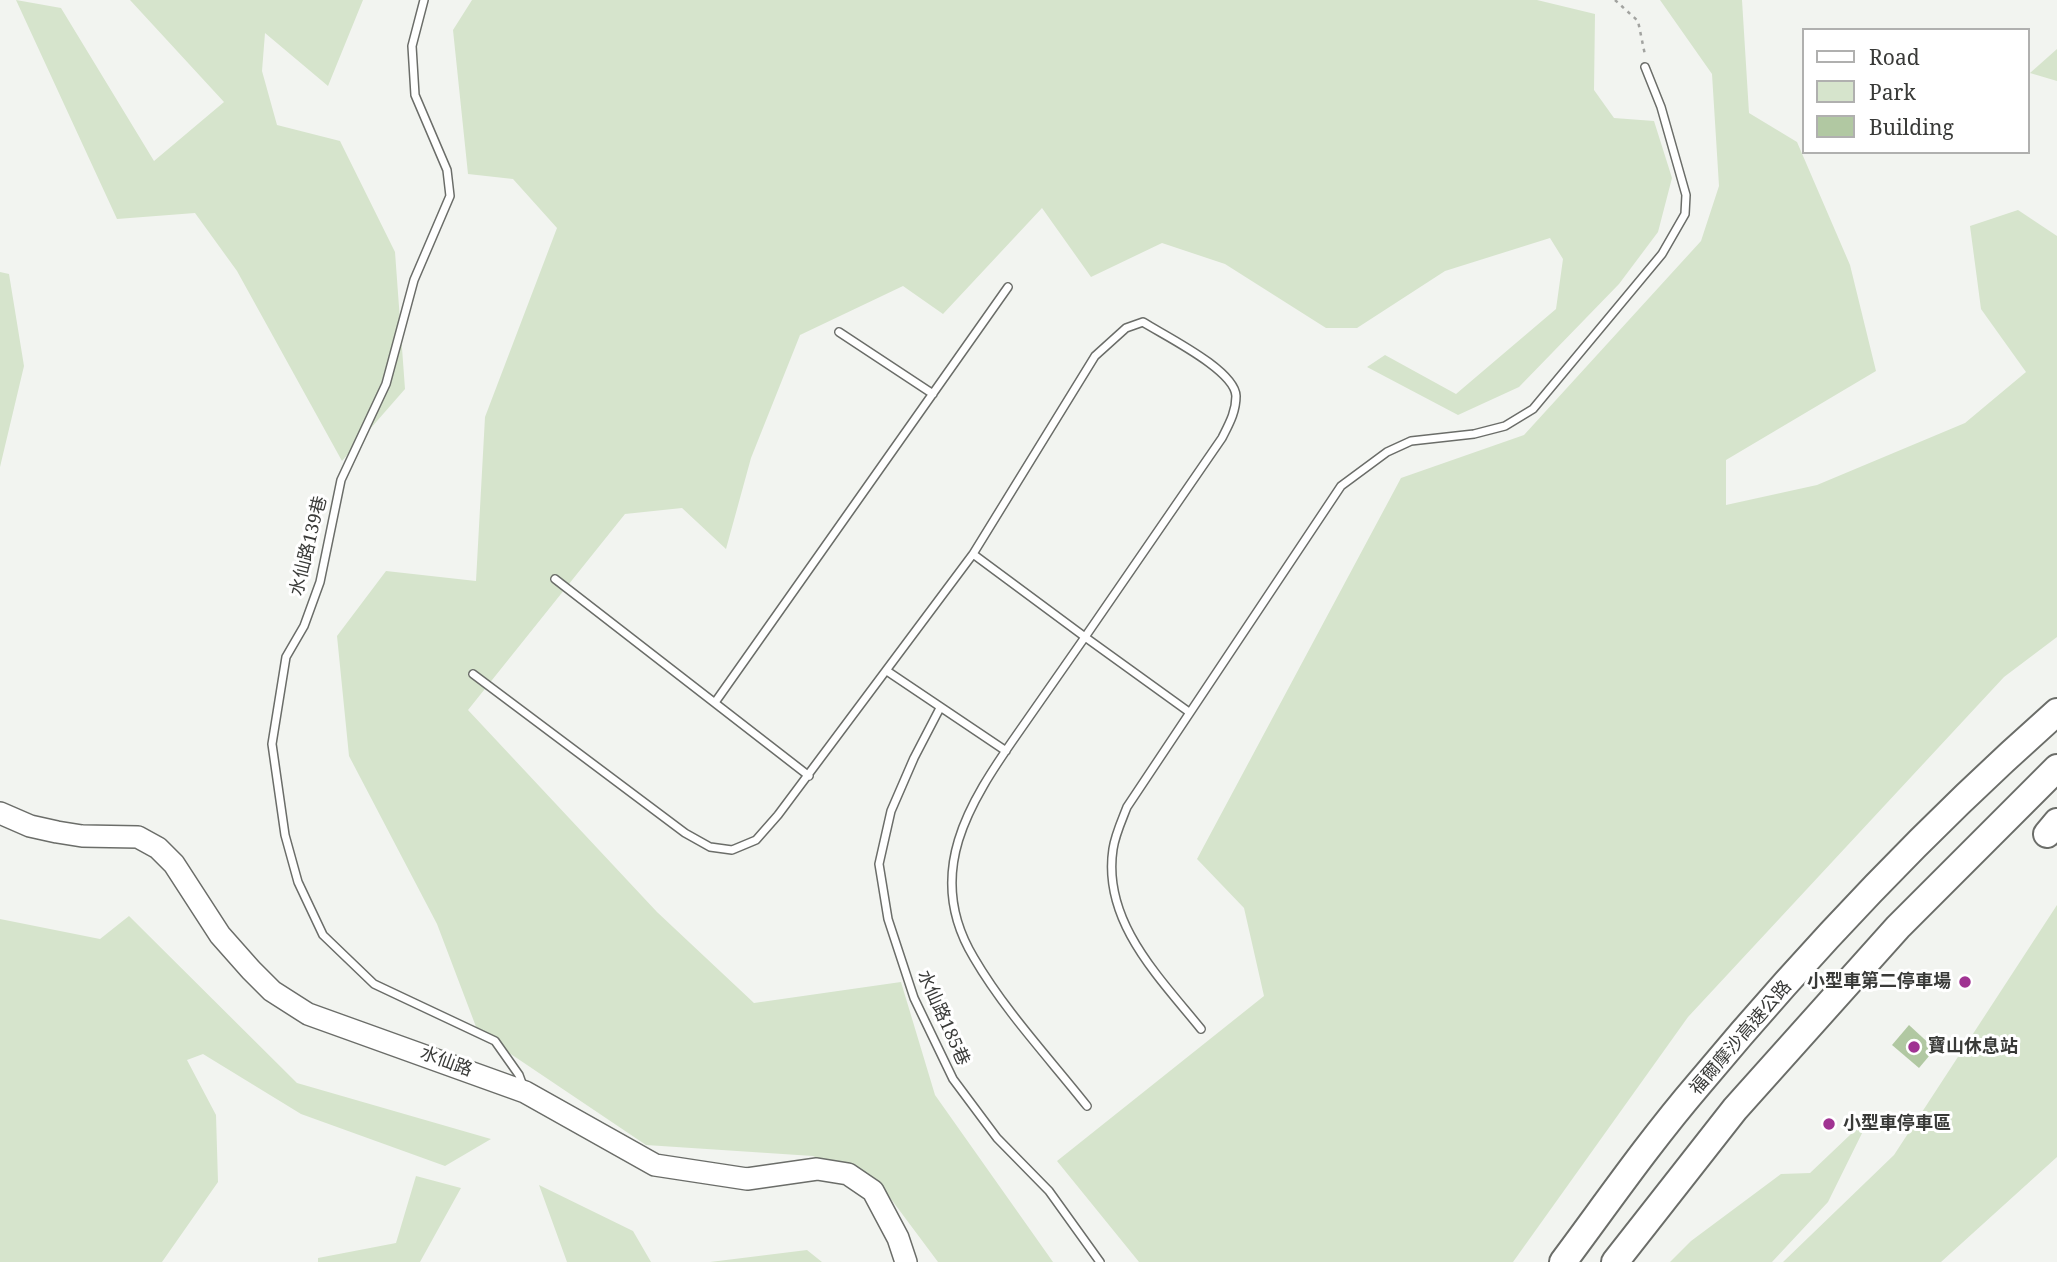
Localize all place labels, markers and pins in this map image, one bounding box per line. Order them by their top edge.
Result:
place label: 小型車第二停車場 [1807,971,1951,993]
marker: 小型車第二停車場 [1957,974,1973,990]
place label: 寶山休息站 [1928,1036,2018,1058]
marker: 寶山休息站 [1906,1039,1922,1055]
place label: 小型車停車區 [1843,1113,1951,1135]
marker: 小型車停車區 [1821,1116,1837,1132]

